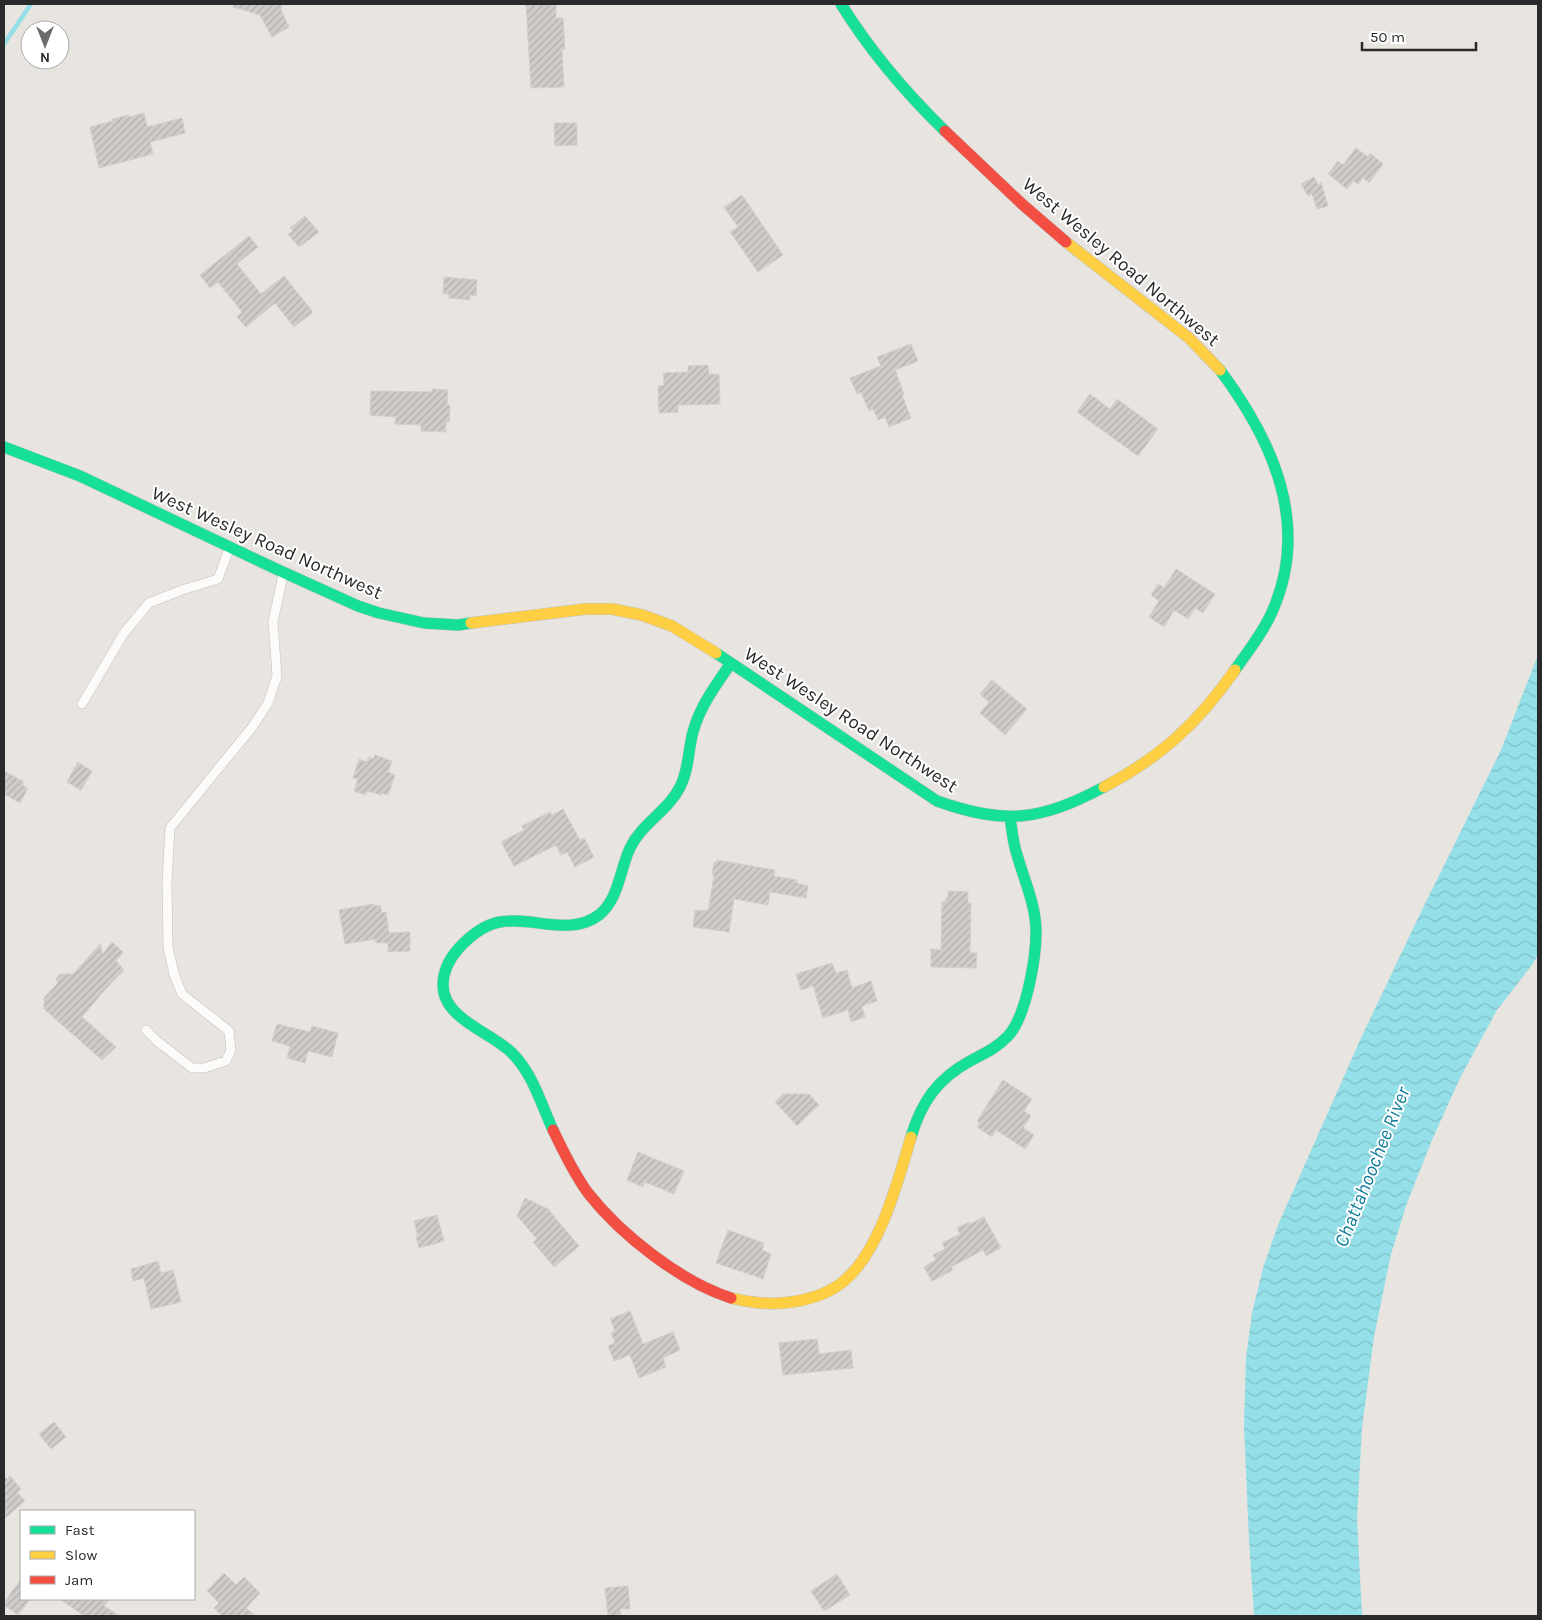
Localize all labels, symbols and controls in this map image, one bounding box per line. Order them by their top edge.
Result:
north arrow [20,20,70,70]
scale bar [1362,20,1476,52]
text: 50 m [1370,28,1405,46]
text: N [40,49,50,66]
street label: West Wesley Road Northwest [1018,173,1224,351]
street label: West Wesley Road Northwest [148,482,386,604]
street label: West Wesley Road Northwest [740,643,962,797]
water label: Chattahoochee River [1329,1083,1415,1250]
legend [20,1510,195,1600]
text: Fast [65,1521,95,1539]
text: Slow [65,1546,97,1564]
text: Jam [65,1571,93,1589]

